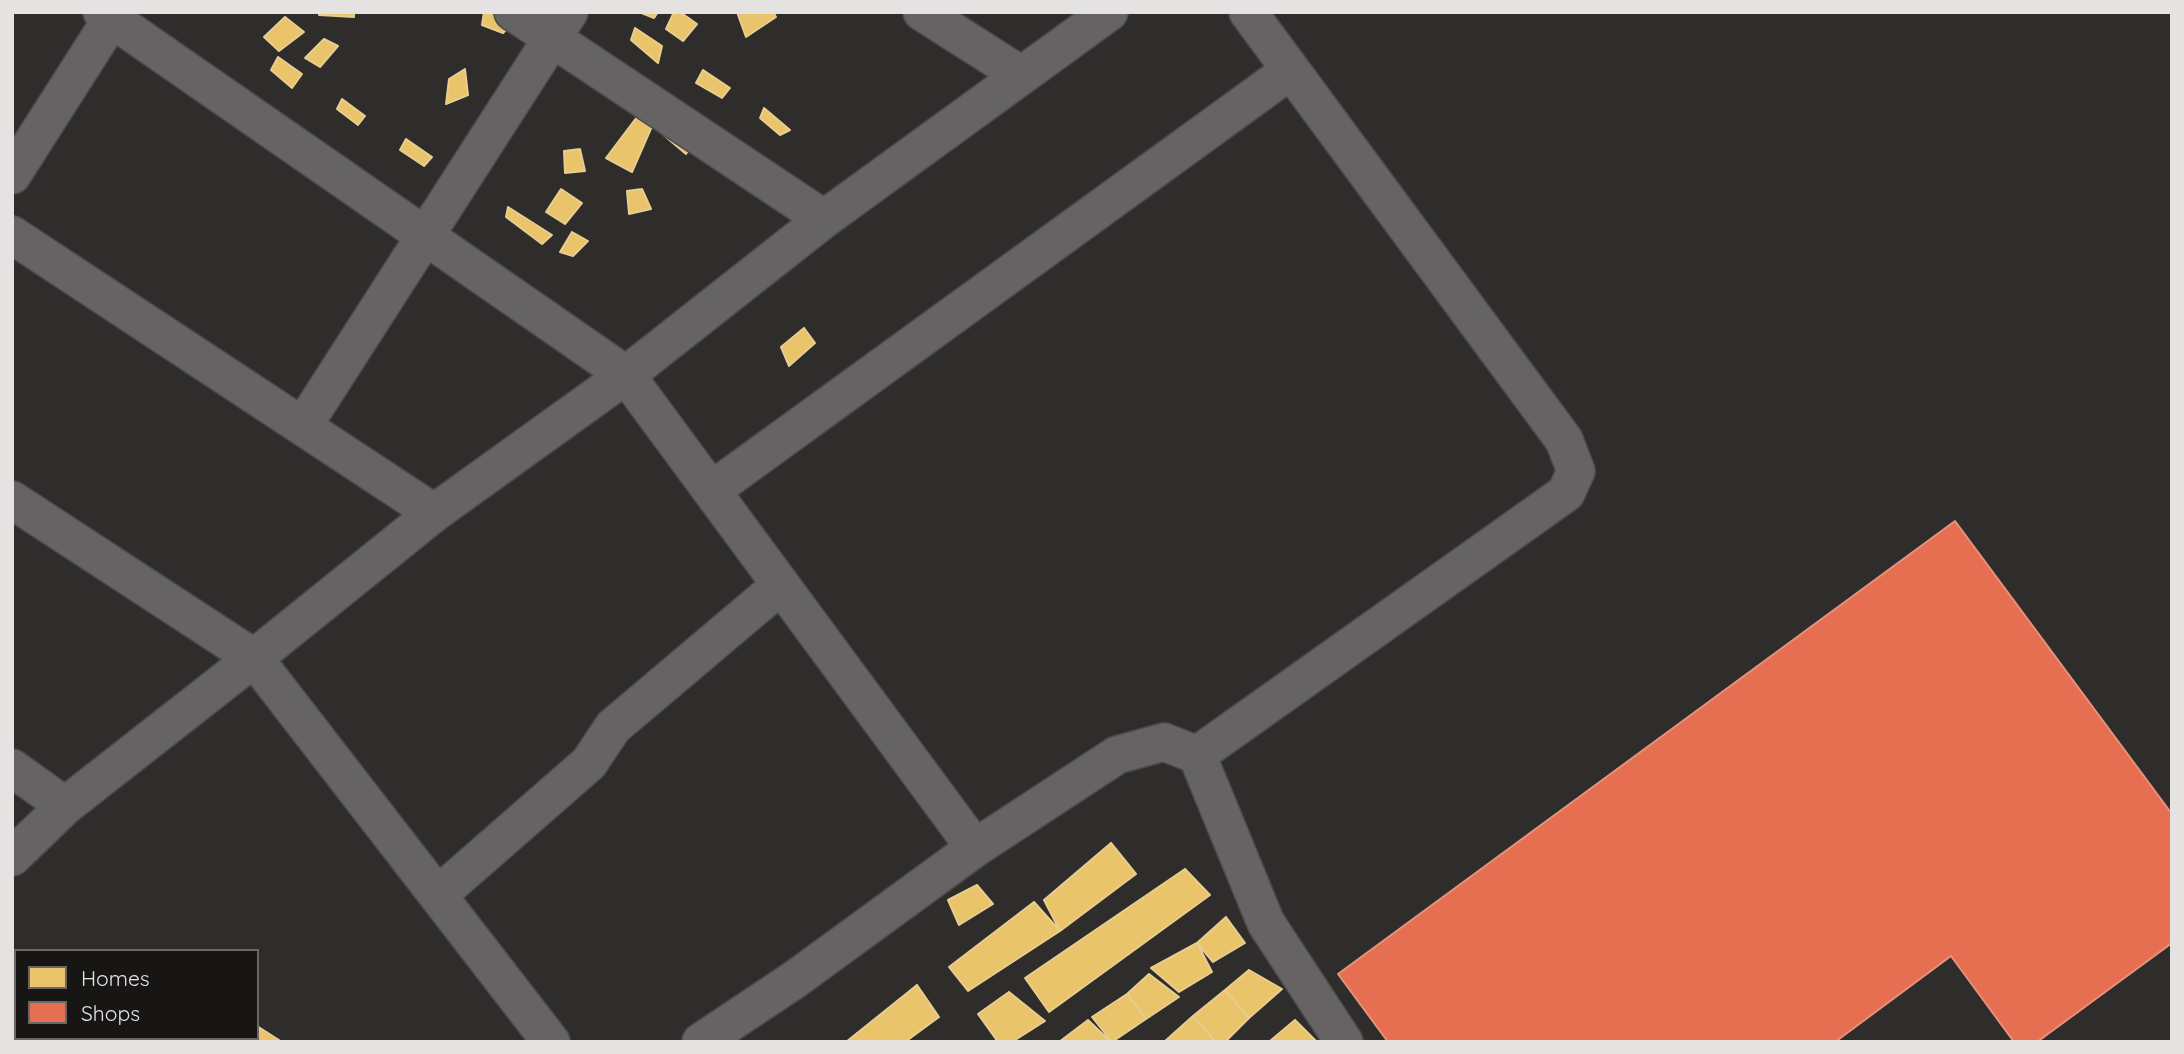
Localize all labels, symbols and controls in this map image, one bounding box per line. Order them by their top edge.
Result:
legend [14,949,259,1040]
text: Homes [81,965,150,991]
text: Shops [81,1000,140,1026]

